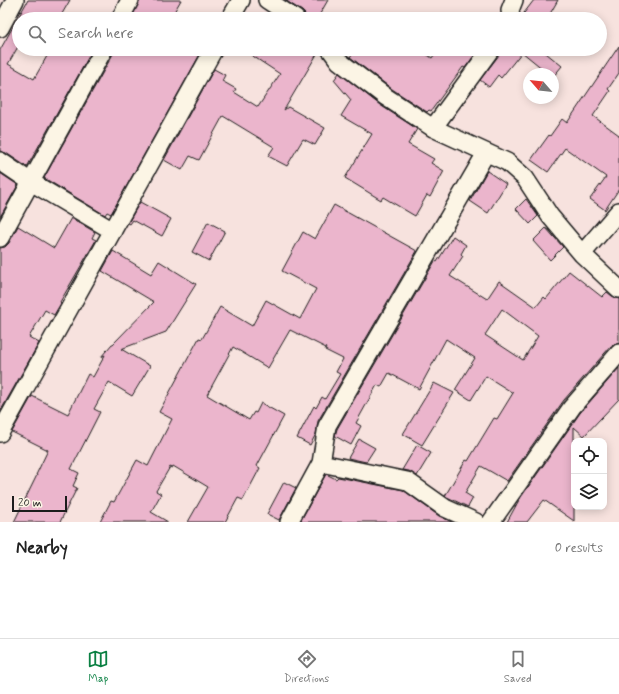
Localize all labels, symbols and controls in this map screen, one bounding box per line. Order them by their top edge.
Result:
search box [12,12,607,56]
icon: search [26,23,48,45]
text: Search here [58,24,134,44]
north arrow [523,68,559,104]
map controls [571,438,607,510]
button: locate [571,438,607,474]
button: layers [571,474,607,510]
scale bar [12,494,67,513]
text: 20 m [18,496,41,510]
text: Nearby [16,537,68,559]
text: 0 results [555,540,603,557]
tab: Map [87,648,109,686]
tab: Directions [284,648,329,686]
tab: Saved [504,648,532,686]

